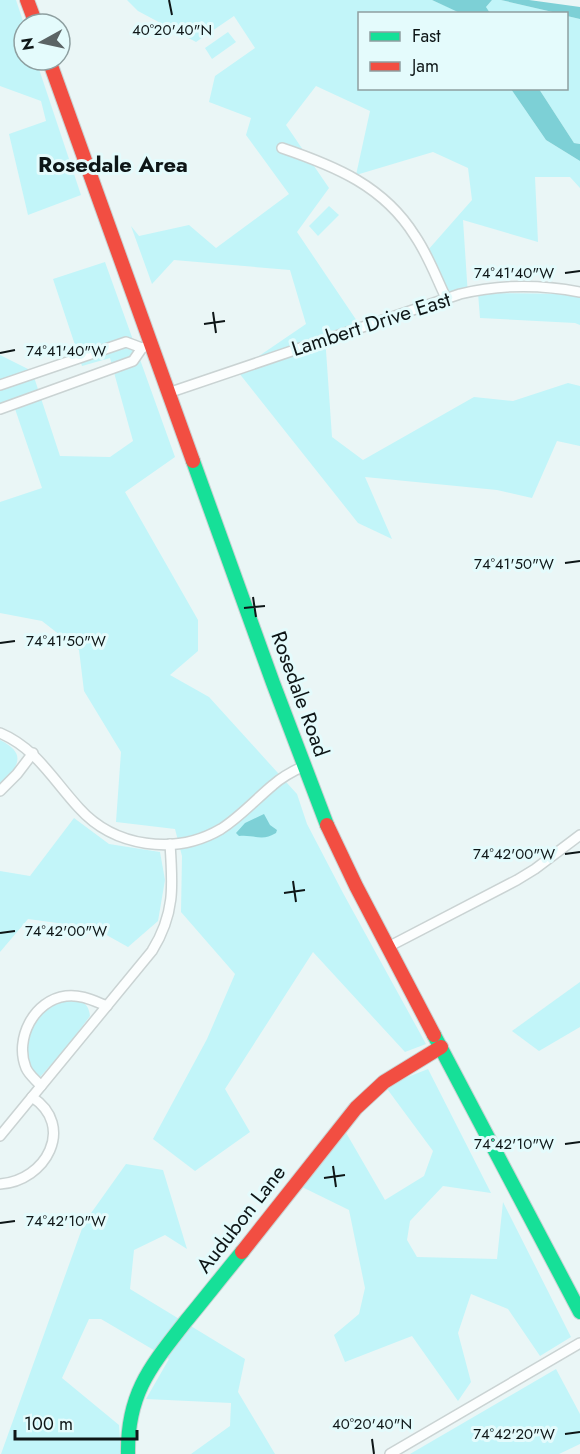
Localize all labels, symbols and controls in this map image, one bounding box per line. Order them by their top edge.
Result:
north arrow [12,12,72,72]
legend [358,12,568,90]
text: 40°20'40"N [132,19,212,41]
text: Fast [412,23,441,49]
text: N [15,36,40,52]
text: Jam [410,53,439,79]
district label: Rosedale Area [38,148,188,180]
text: 74°41'40"W [474,262,554,284]
street label: Lambert Drive East [288,284,454,364]
text: 74°41'40"W [26,340,106,362]
text: 74°41'50"W [474,553,554,575]
street label: Rosedale Road [263,627,337,761]
text: 74°41'50"W [26,630,106,652]
text: 74°42'00"W [473,843,555,865]
text: 74°42'00"W [25,920,107,942]
text: 74°42'10"W [474,1133,554,1155]
street label: Audubon Lane [189,1159,293,1279]
text: 74°42'10"W [26,1210,106,1232]
scale bar [15,1403,136,1441]
text: 100 m [24,1411,73,1437]
text: 40°20'40"N [332,1413,412,1435]
text: 74°42'20"W [473,1423,555,1445]

